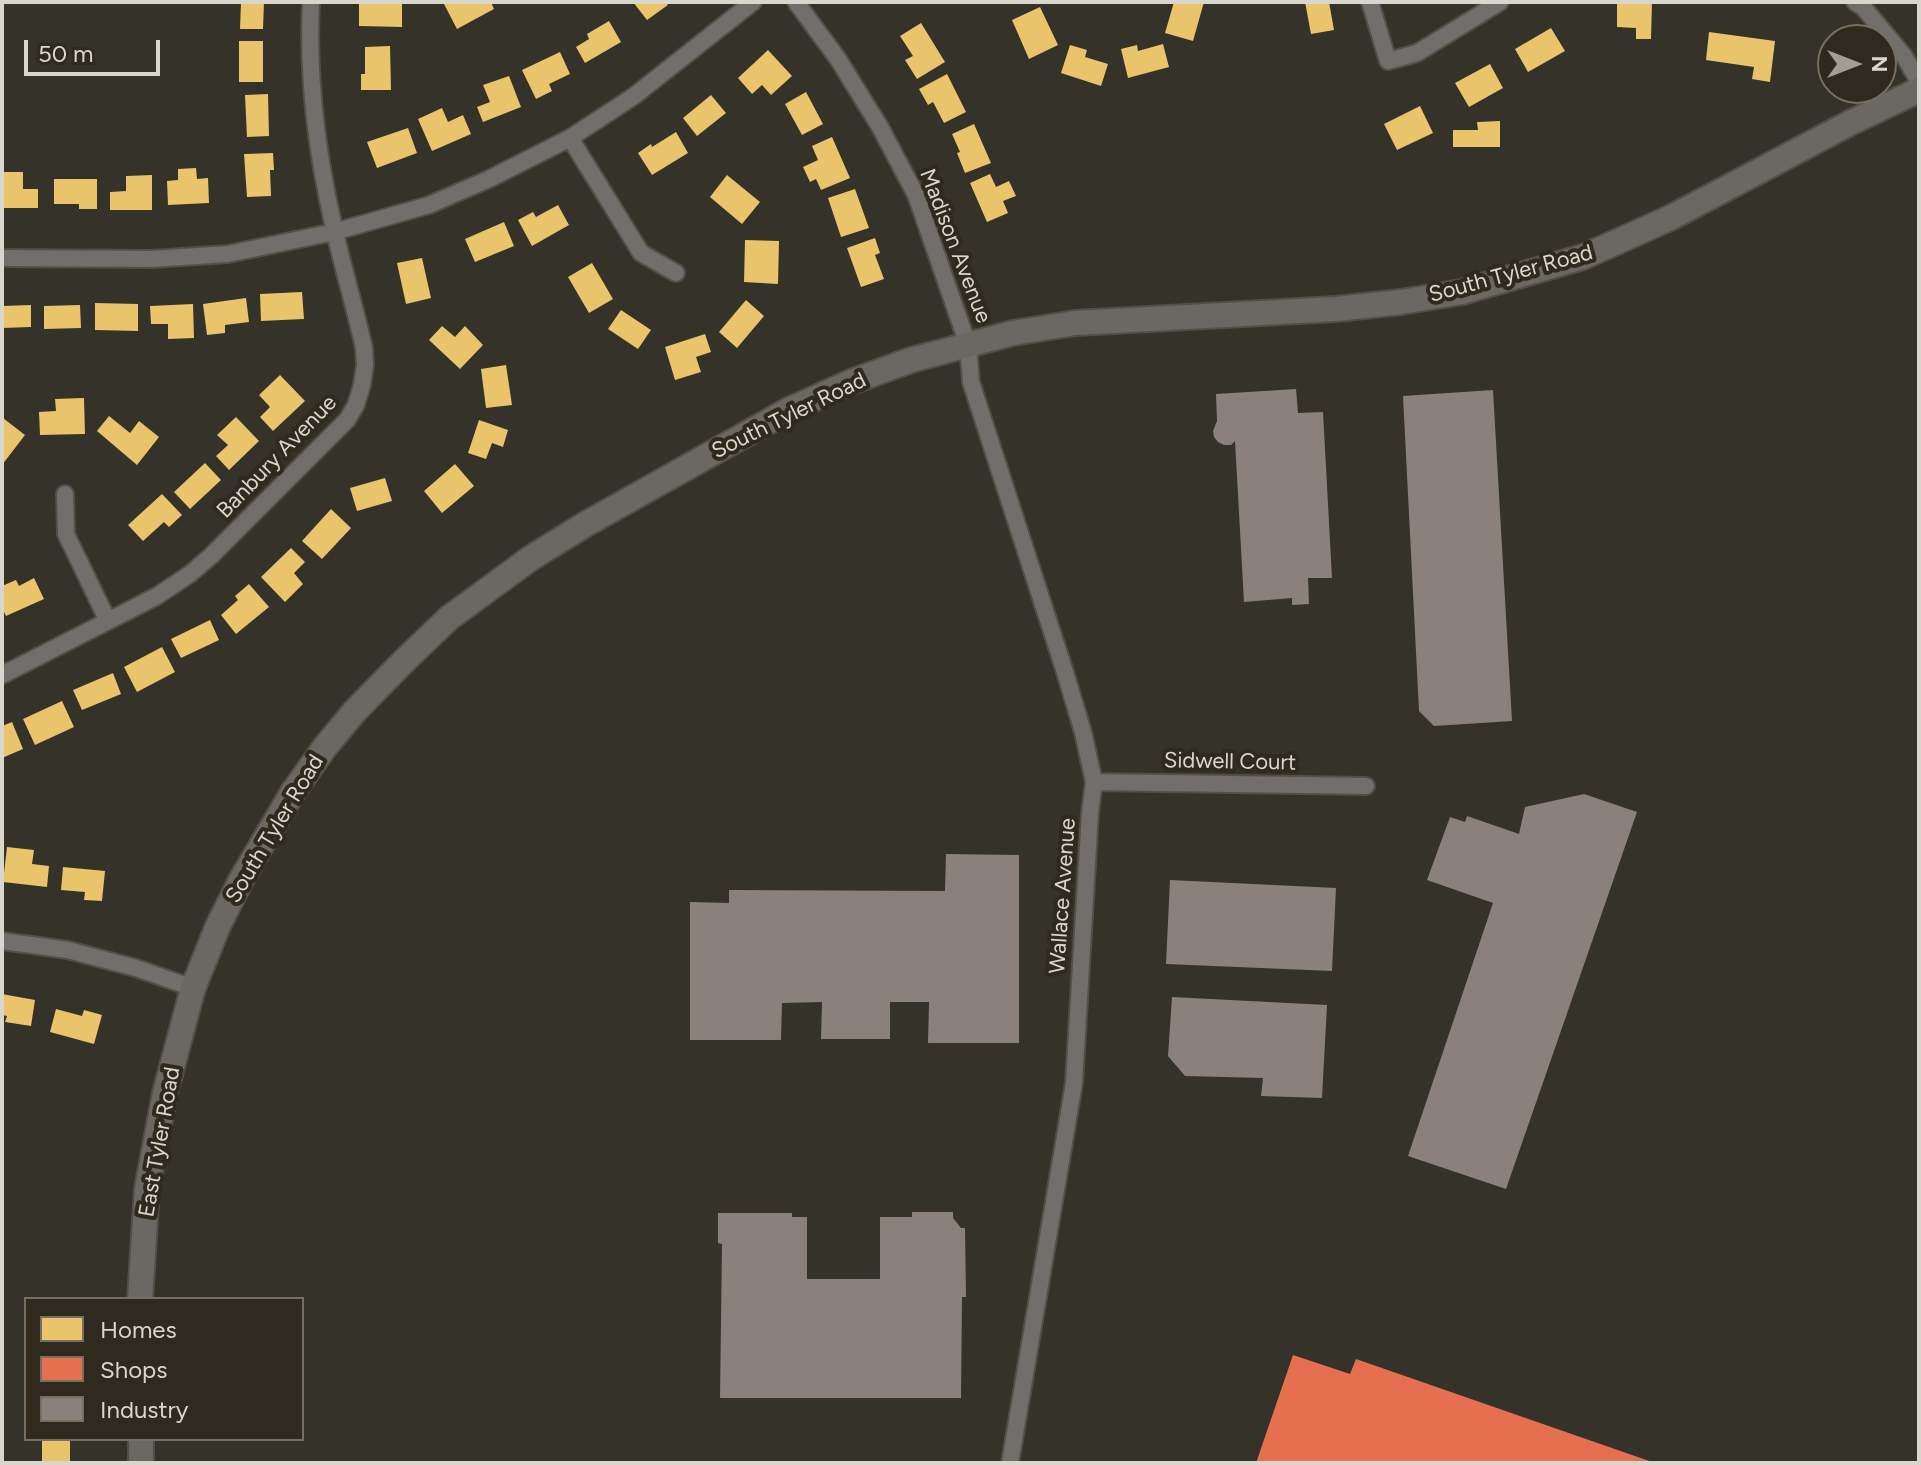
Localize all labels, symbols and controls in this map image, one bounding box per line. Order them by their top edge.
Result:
scale bar [28,24,164,74]
north arrow [1817,24,1897,104]
text: 50 m [38,39,94,68]
text: N [1866,55,1893,73]
street label: Madison Avenue [913,165,997,327]
street label: South Tyler Road [1426,239,1596,309]
street label: South Tyler Road [708,367,870,465]
street label: Banbury Avenue [212,390,342,524]
street label: Sidwell Court [1164,748,1296,776]
street label: South Tyler Road [220,750,330,908]
street label: Wallace Avenue [1044,817,1082,975]
street label: East Tyler Road [134,1065,186,1219]
legend [24,1297,304,1441]
text: Homes [100,1315,177,1344]
text: Shops [100,1355,167,1384]
text: Industry [100,1395,188,1424]

